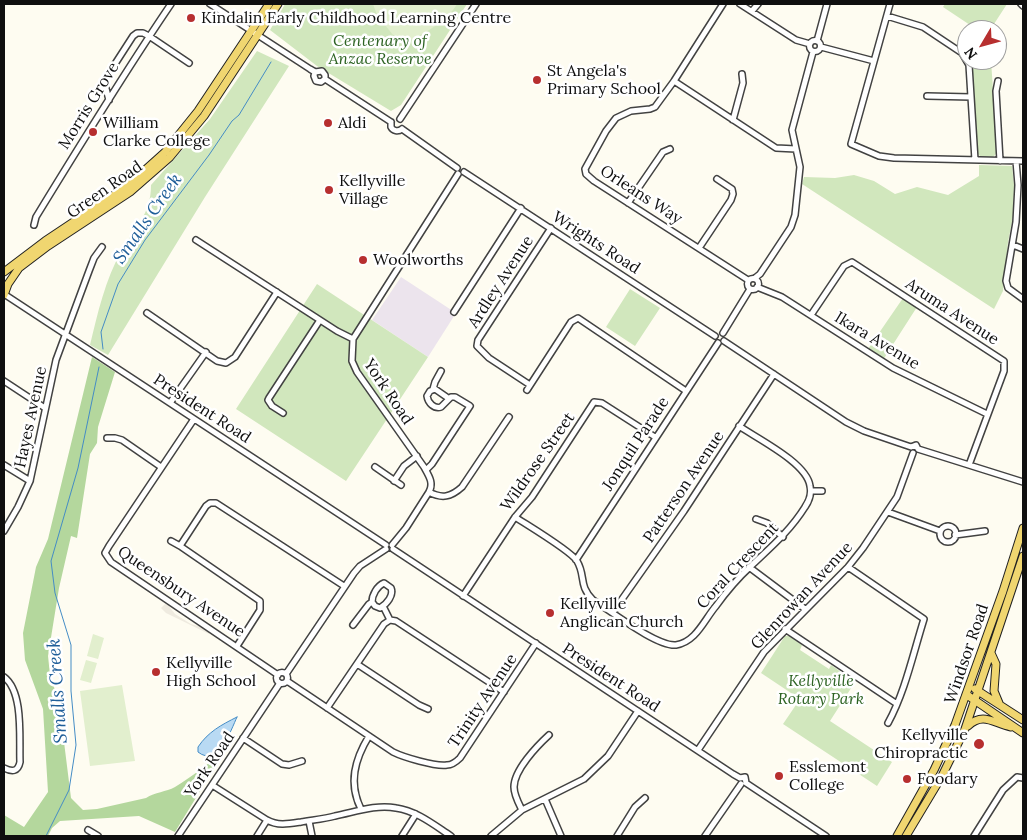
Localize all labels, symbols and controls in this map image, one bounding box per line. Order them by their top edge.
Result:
place label: Kindalin Early Childhood Learning Centre [201,8,511,28]
marker: Kindalin Early Childhood Learning Centre [185,12,197,24]
north arrow [957,20,1007,70]
park label: Centenary of Anzac Reserve [328,31,432,69]
text: N [960,44,981,63]
street label: Morris Grove [55,59,123,153]
place label: St Angela's Primary School [547,61,661,99]
marker: St Angela's Primary School [531,74,543,86]
place label: William Clarke College [103,113,210,151]
place label: Aldi [338,113,366,133]
marker: Aldi [322,117,334,129]
marker: William Clarke College [87,126,99,138]
street label: Green Road [64,157,146,223]
street label: Orleans Way [596,161,686,229]
water label: Smalls Creek [109,170,187,268]
place label: Kellyville Village [339,171,405,209]
marker: Kellyville Village [323,184,335,196]
street label: Wrights Road [549,208,643,278]
street label: Ardley Avenue [464,232,538,332]
place label: Woolworths [373,250,463,270]
marker: Woolworths [357,254,369,266]
street label: Aruma Avenue [902,275,1002,349]
street label: Ikara Avenue [831,308,923,374]
street label: York Road [359,355,417,429]
street label: Hayes Avenue [11,364,51,470]
street label: President Road [150,370,254,448]
street label: Jonquil Parade [599,394,673,494]
street label: Wildrose Street [497,409,579,515]
street label: Patterson Avenue [639,427,729,547]
street label: Coral Crescent [693,519,783,613]
street label: Glenrowan Avenue [747,538,857,654]
street label: Queensbury Avenue [114,542,248,642]
place label: Kellyville Anglican Church [560,594,684,632]
street label: Windsor Road [941,601,993,707]
marker: Kellyville Anglican Church [544,607,556,619]
water label: Smalls Creek [44,638,72,744]
street label: President Road [559,639,663,717]
street label: Trinity Avenue [445,650,521,752]
place label: Kellyville High School [166,653,256,691]
marker: Kellyville High School [150,666,162,678]
park label: Kellyville Rotary Park [778,671,864,709]
place label: Kellyville Chiropractic [874,725,968,763]
street label: York Road [181,728,239,802]
marker: Kellyville Chiropractic [972,737,986,751]
place label: Esslemont College [789,757,866,795]
place label: Foodary [917,769,978,789]
marker: Esslemont College [773,770,785,782]
marker: Foodary [901,773,913,785]

